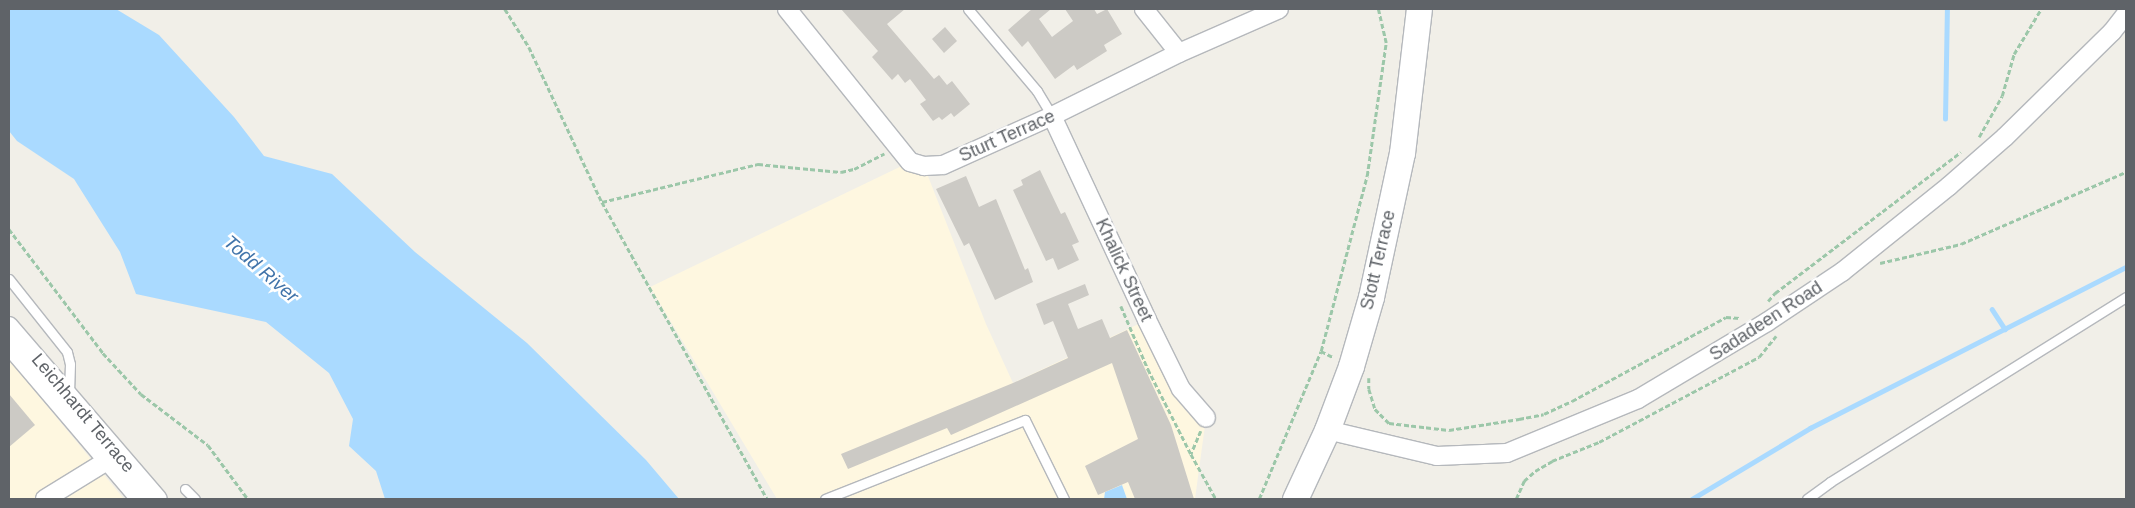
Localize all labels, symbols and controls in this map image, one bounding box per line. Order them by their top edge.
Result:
street label: Sturt Terrace [956,105,1058,167]
street label: Stott Terrace [1356,208,1400,312]
street label: Khalick Street [1091,215,1157,325]
water label: Todd River [219,230,303,308]
street label: Sadadeen Road [1706,277,1826,365]
street label: Leichhardt Terrace [27,349,139,477]

